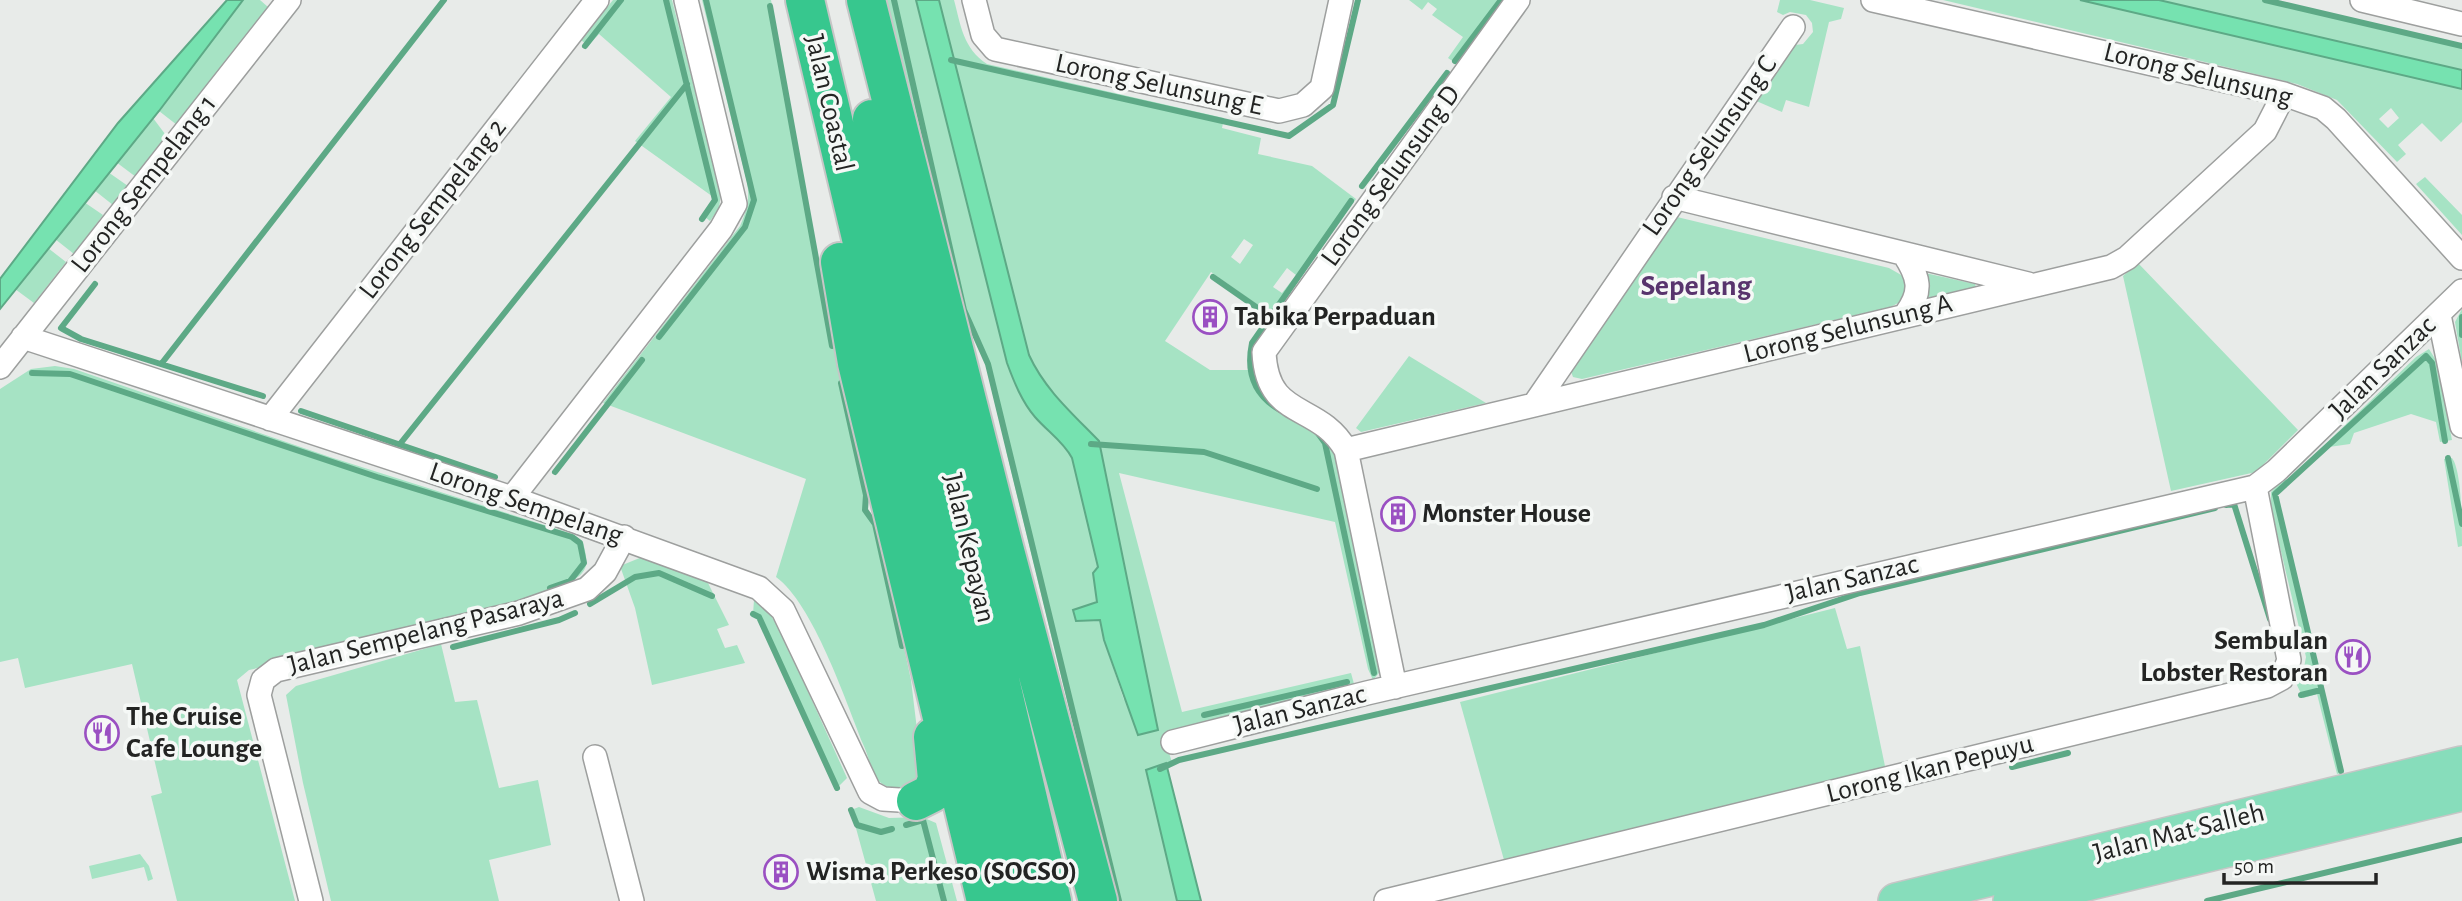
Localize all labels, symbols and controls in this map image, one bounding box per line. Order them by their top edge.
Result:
street label: Jalan Coastal [800,32,858,174]
street label: Lorong Selunsung [2101,38,2296,112]
street label: Lorong Selunsung E [1053,49,1265,121]
street label: Lorong Selunsung C [1638,51,1782,241]
street label: Lorong Selunsung D [1316,80,1466,272]
street label: Lorong Sempelang 1 [66,90,222,278]
street label: Lorong Sempelang 2 [354,114,512,304]
district label: Sepelang [1640,271,1753,301]
street label: Lorong Selunsung A [1741,290,1955,368]
building icon: Tabika Perpaduan [1191,298,1229,336]
place label: Tabika Perpaduan [1234,303,1436,331]
street label: Jalan Sanzac [2325,311,2441,425]
street label: Lorong Sempelang [426,458,627,550]
street label: Jalan Kepayan [938,470,1000,626]
building icon: Monster House [1379,495,1417,533]
place label: Monster House [1422,500,1591,528]
street label: Jalan Sanzac [1783,550,1921,608]
street label: Jalan Sempelang Pasaraya [285,584,567,680]
place label: Sembulan Lobster Restoran [2140,627,2328,687]
restaurant icon: Sembulan Lobster Restoran [2334,638,2372,676]
street label: Jalan Sanzac [1231,680,1369,740]
place label: The Cruise Cafe Lounge [126,703,262,763]
restaurant icon: The Cruise Cafe Lounge [83,714,121,752]
street label: Lorong Ikan Pepuyu [1824,730,2036,808]
street label: Jalan Mat Salleh [2091,798,2267,868]
scale bar [2224,842,2376,886]
building icon: Wisma Perkeso (SOCSO) [762,853,800,891]
text: 50 m [2234,856,2274,877]
place label: Wisma Perkeso (SOCSO) [806,858,1077,886]

